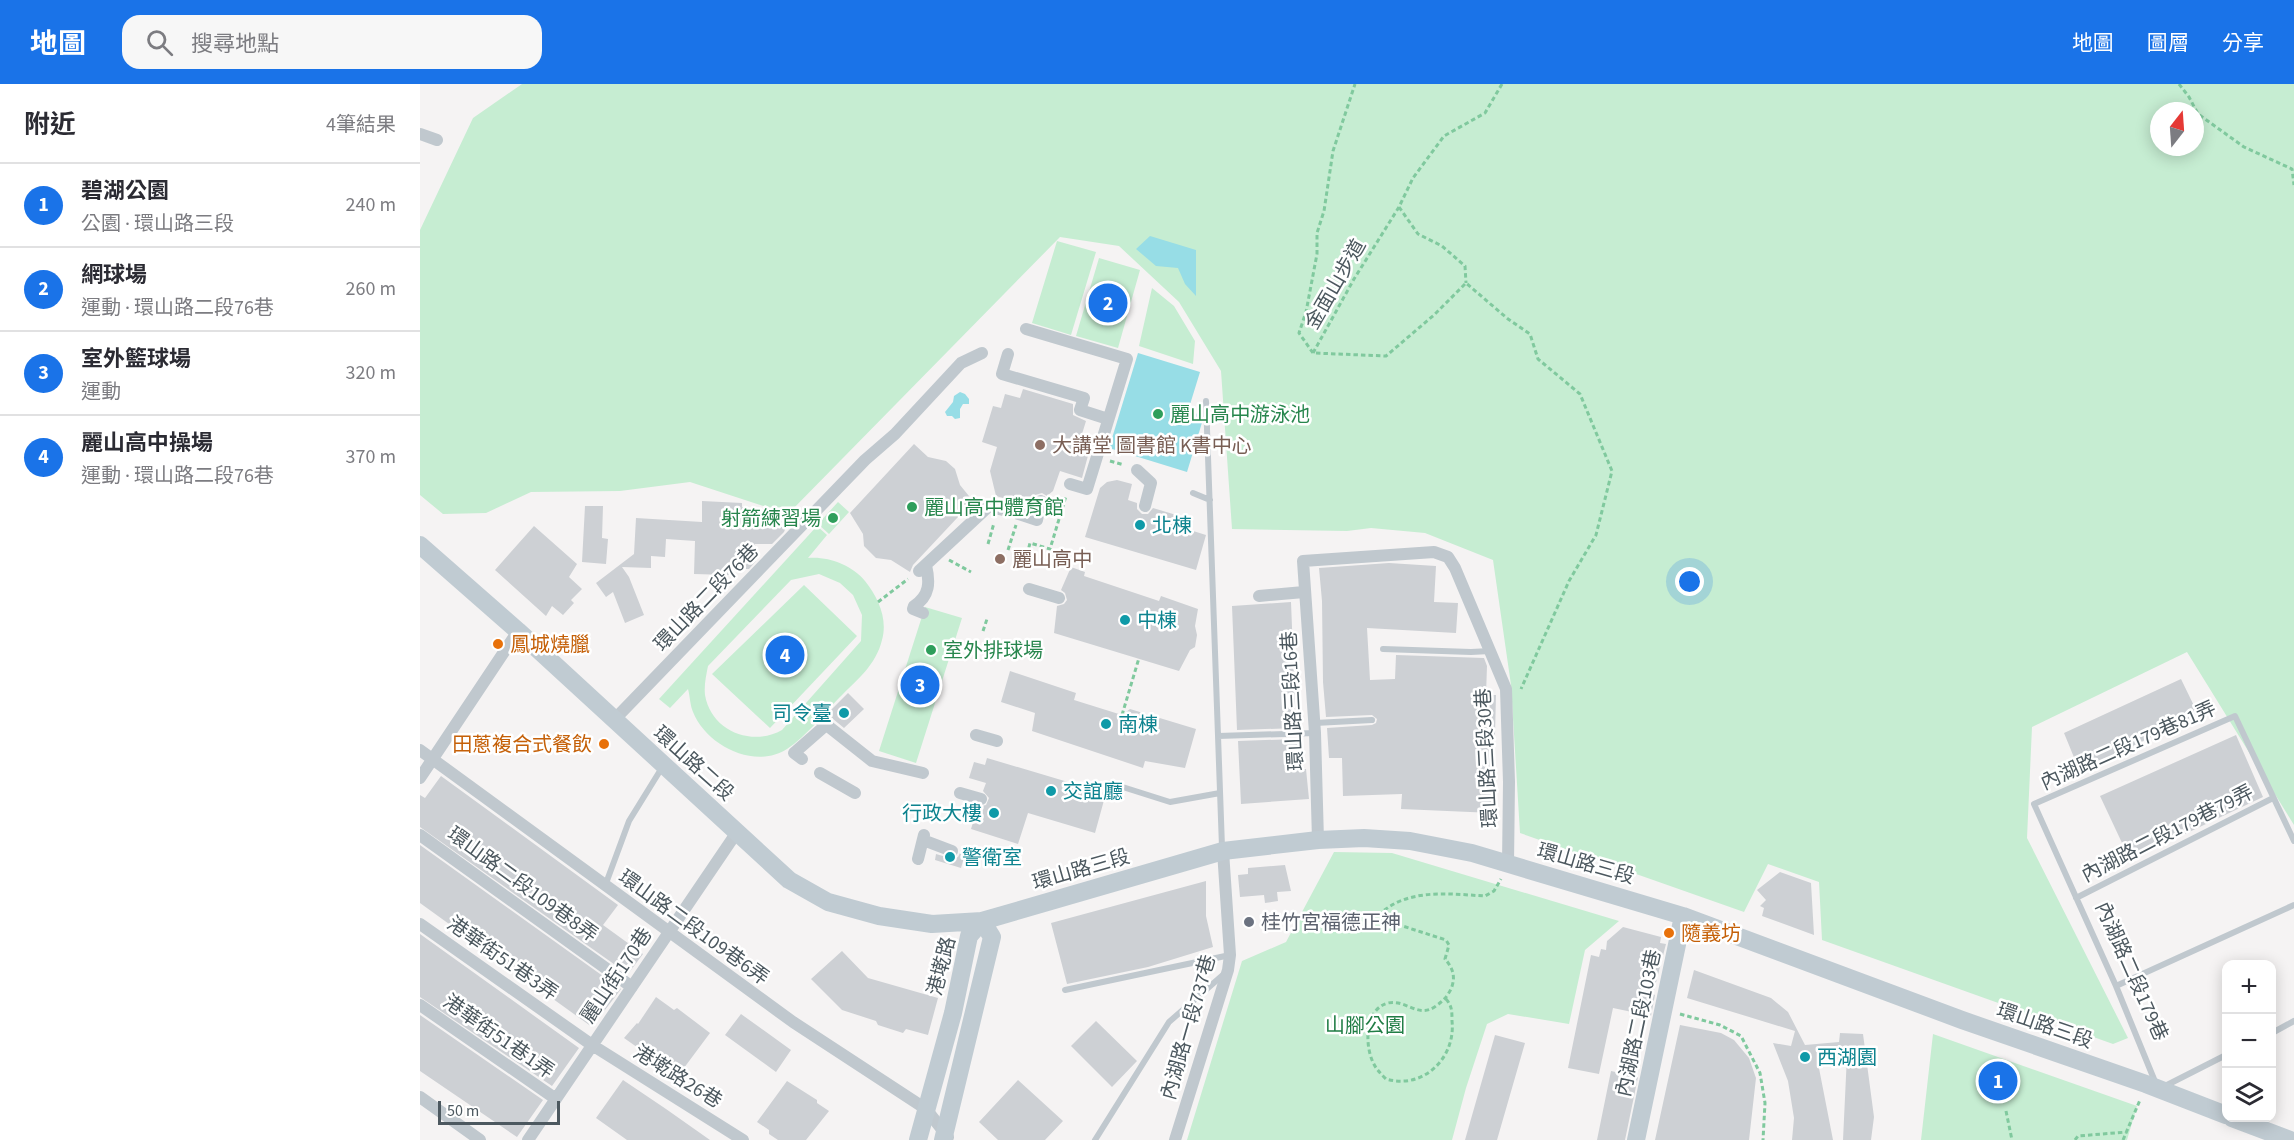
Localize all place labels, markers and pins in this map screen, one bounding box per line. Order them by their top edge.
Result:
pin: 2 [1088,280,1128,326]
place label: 麗山高中游泳池 [1170,401,1310,429]
marker: 麗山高中游泳池 [1151,407,1165,421]
place label: 大講堂 圖書館 K書中心 [1052,432,1252,460]
marker: 大講堂 圖書館 K書中心 [1033,438,1047,452]
place label: 麗山高中體育館 [924,494,1064,522]
marker: 麗山高中體育館 [905,500,919,514]
place label: 射箭練習場 [721,505,821,533]
marker: 射箭練習場 [826,511,840,525]
place label: 北棟 [1152,512,1192,540]
marker: 北棟 [1133,518,1147,532]
place label: 麗山高中 [1012,546,1092,574]
marker: 麗山高中 [993,552,1007,566]
place label: 中棟 [1137,607,1177,635]
marker: 中棟 [1118,613,1132,627]
place label: 鳳城燒臘 [510,631,590,659]
pin: 4 [766,632,805,678]
marker: 鳳城燒臘 [491,637,505,651]
place label: 室外排球場 [943,637,1043,665]
marker: 室外排球場 [924,643,938,657]
pin: 3 [900,662,940,708]
place label: 司令臺 [772,700,832,728]
marker: 司令臺 [837,706,851,720]
place label: 南棟 [1118,711,1158,739]
marker: 南棟 [1099,717,1113,731]
place label: 田蔥複合式餐飲 [452,731,592,759]
marker: 田蔥複合式餐飲 [597,737,611,751]
place label: 交誼廳 [1063,778,1123,806]
marker: 交誼廳 [1044,784,1058,798]
place label: 行政大樓 [902,800,982,828]
marker: 行政大樓 [987,806,1001,820]
place label: 警衛室 [962,844,1022,872]
marker: 警衛室 [943,850,957,864]
place label: 桂竹宮福德正神 [1261,909,1401,937]
marker: 桂竹宮福德正神 [1242,915,1256,929]
place label: 隨義坊 [1681,920,1741,948]
marker: 隨義坊 [1662,926,1676,940]
place label: 西湖園 [1817,1044,1877,1072]
marker: 西湖園 [1798,1050,1812,1064]
pin: 1 [1978,1058,2018,1104]

